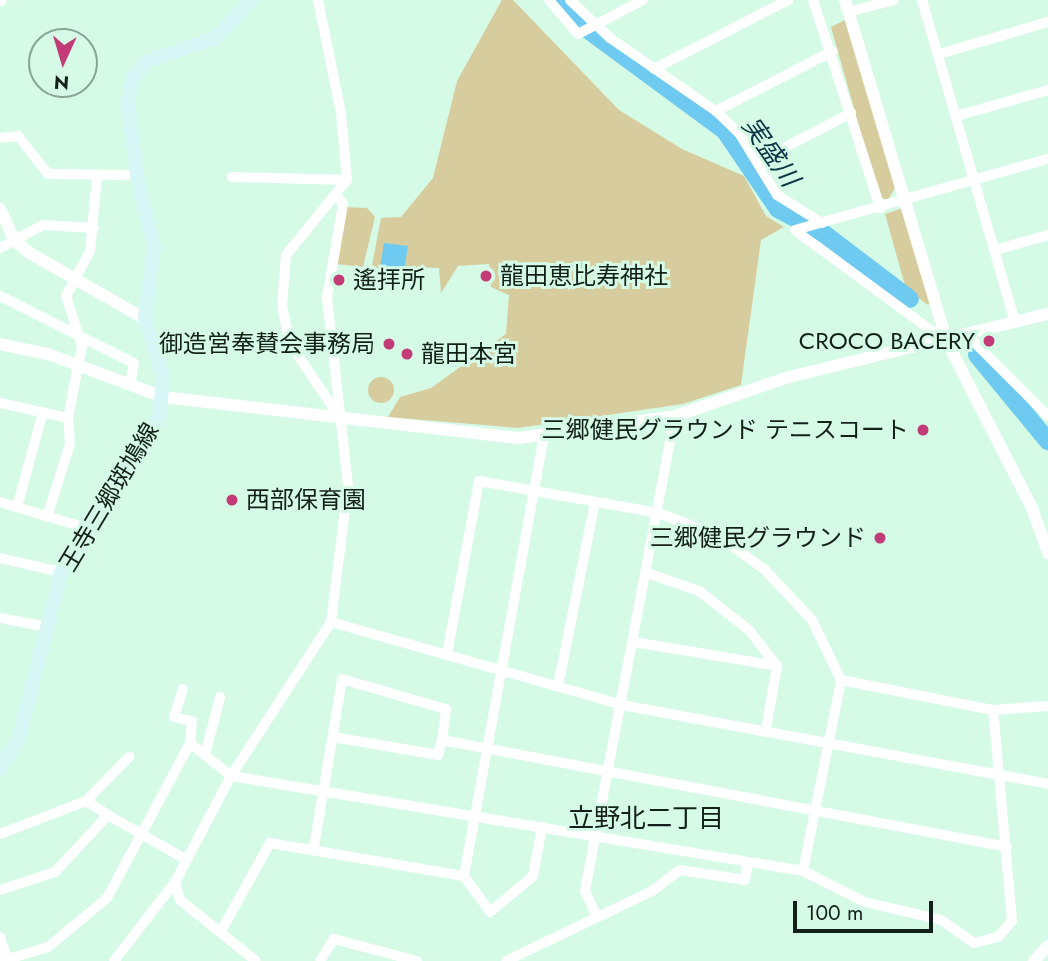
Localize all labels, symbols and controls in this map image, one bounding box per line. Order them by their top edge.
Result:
north arrow [28,28,98,98]
text: N [53,68,70,96]
water label: 実盛川 [735,111,805,193]
place label: 龍田恵比寿神社 [500,262,668,290]
place label: 遙拝所 [353,266,425,294]
marker: 龍田恵比寿神社 [478,268,494,284]
marker: 遙拝所 [331,272,347,288]
place label: CROCO BACERY [799,327,975,355]
place label: 御造営奉賛会事務局 [159,330,375,358]
marker: CROCO BACERY [981,333,997,349]
marker: 御造営奉賛会事務局 [381,336,397,352]
place label: 龍田本宮 [421,340,517,368]
marker: 龍田本宮 [399,346,415,362]
place label: 三郷健民グラウンド テニスコート [542,416,909,444]
street label: 王寺三郷斑鳩線 [53,418,165,576]
marker: 三郷健民グラウンド テニスコート [915,422,931,438]
place label: 西部保育園 [246,486,366,514]
marker: 西部保育園 [224,492,240,508]
place label: 三郷健民グラウンド [650,524,866,552]
marker: 三郷健民グラウンド [872,530,888,546]
district label: 立野北二丁目 [568,803,724,835]
scale bar [796,888,936,932]
text: 100 m [806,898,863,928]

